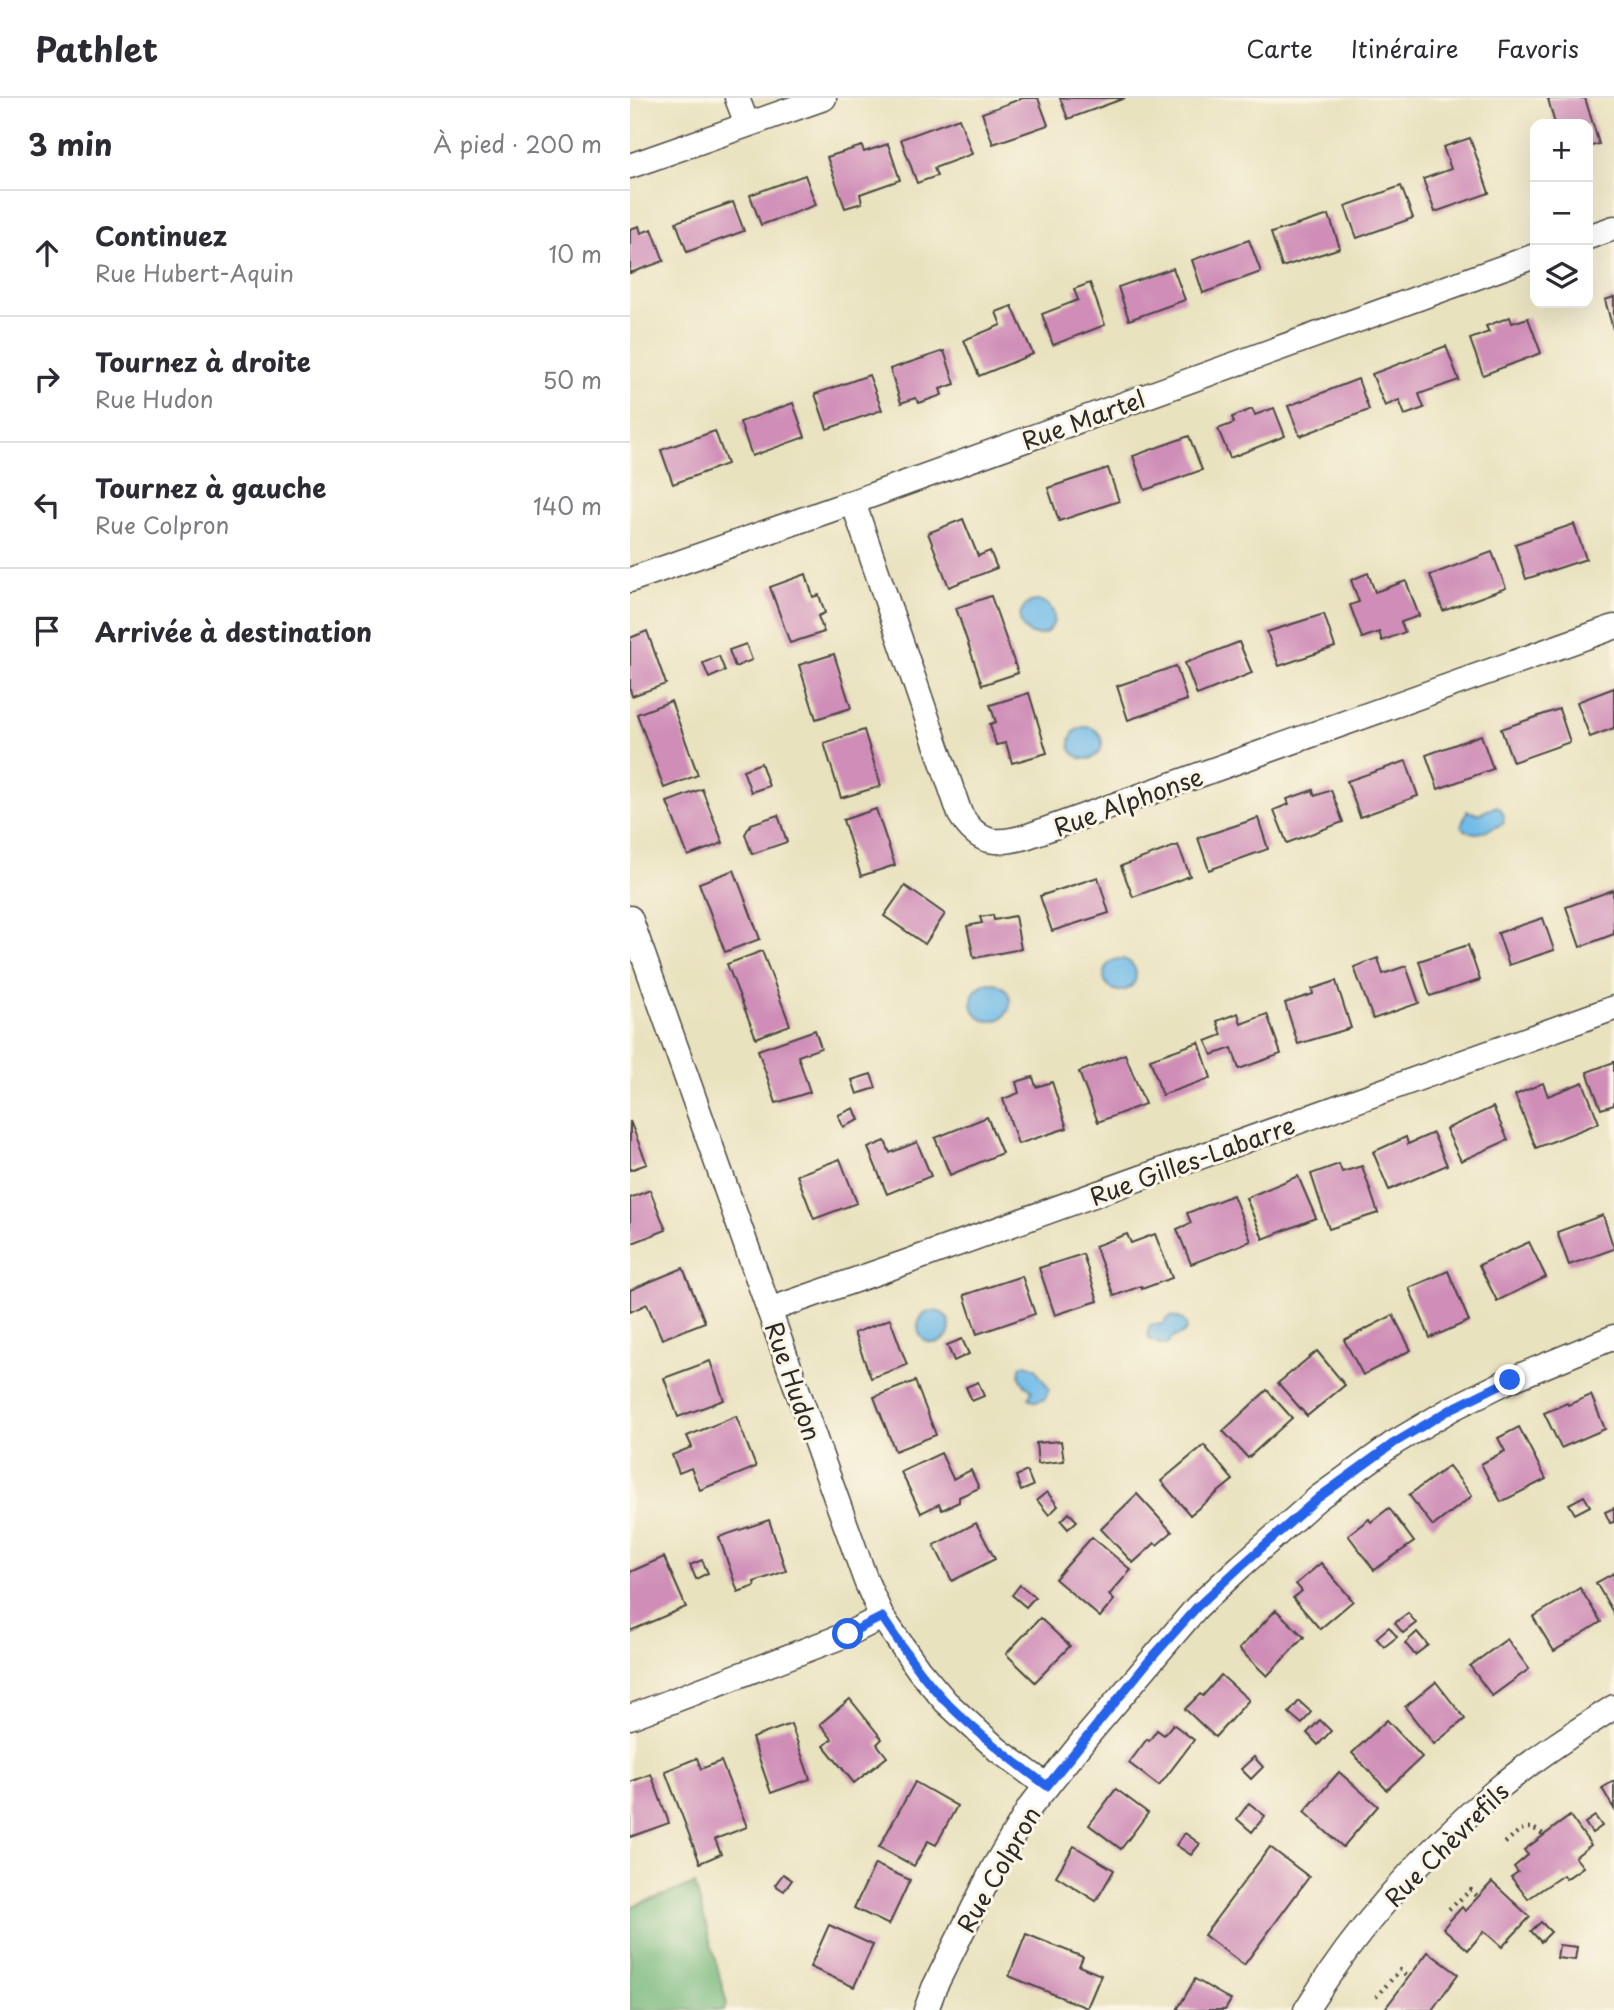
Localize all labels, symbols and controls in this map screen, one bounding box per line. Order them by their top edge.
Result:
text: Pathlet [35,23,158,73]
text: Carte [1246,30,1313,66]
text: Itinéraire [1351,30,1459,66]
text: Favoris [1497,30,1579,66]
map controls [1530,119,1593,308]
button: + [1530,119,1593,182]
text: 3 min [28,121,113,166]
text: À pied · 200 m [433,126,602,161]
button: − [1530,182,1593,245]
text: Continuez [95,216,227,255]
icon: ahead [28,234,66,272]
text: 10 m [548,236,602,271]
button: layers [1530,245,1593,308]
text: Rue Hubert-Aquin [95,255,294,290]
text: Tournez à droite [95,342,311,381]
icon: right [28,360,66,398]
text: 50 m [542,362,602,397]
street label: Rue Martel [1016,380,1150,458]
text: Rue Hudon [95,381,214,416]
text: Tournez à gauche [95,468,326,507]
icon: left [28,486,66,524]
text: 140 m [533,488,602,523]
text: Rue Colpron [95,507,229,542]
icon: arrive [28,612,66,650]
text: Arrivée à destination [95,612,372,651]
street label: Rue Alphonse [1049,757,1207,845]
street label: Rue Gilles-Labarre [1084,1106,1300,1214]
street label: Rue Hudon [757,1317,831,1445]
route end [1494,1364,1525,1395]
route start [832,1618,863,1649]
street label: Rue Chèvrefils [1376,1774,1516,1914]
street label: Rue Colpron [947,1799,1049,1939]

